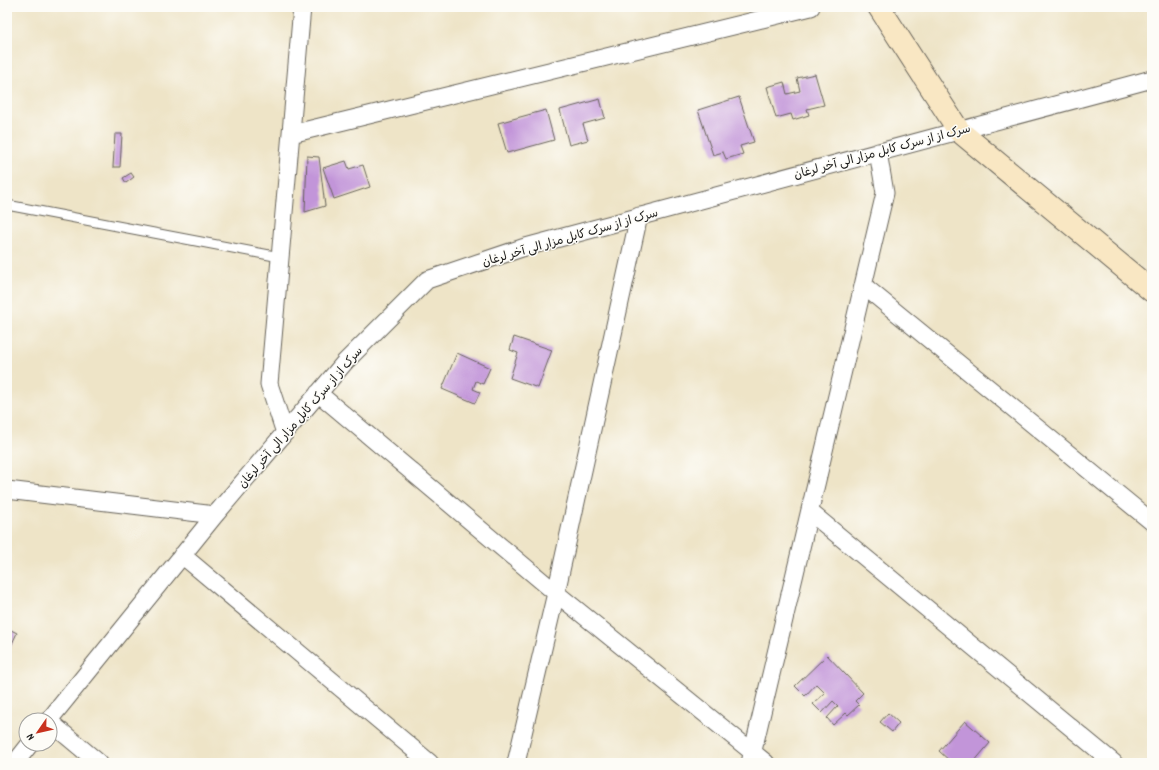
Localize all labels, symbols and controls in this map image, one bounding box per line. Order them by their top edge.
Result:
street label: سرک از از سرک کابل مزار الی آخر لرغان [792,121,973,184]
street label: سرک از از سرک کابل مزار الی آخر لرغان [480,205,660,272]
street label: سرک از از سرک کابل مزار الی آخر لرغان [235,344,367,492]
north arrow [18,712,58,752]
text: N [23,729,40,743]

